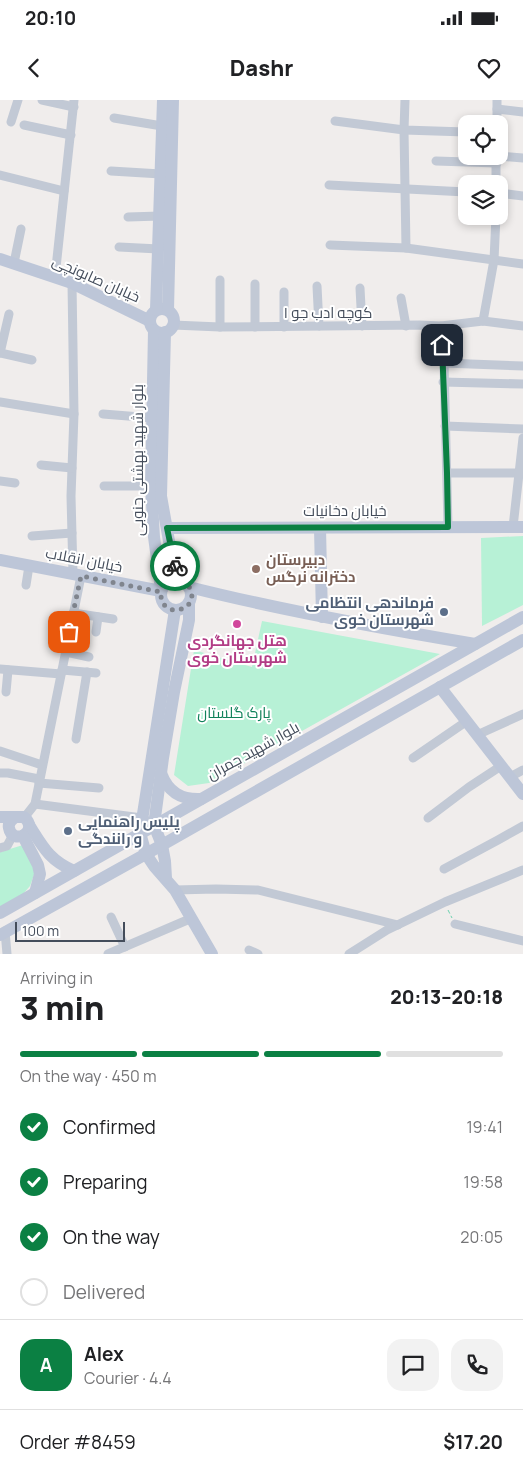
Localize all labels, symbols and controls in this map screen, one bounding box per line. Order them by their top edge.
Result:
text: 20:10 [25,5,76,31]
text: Dashr [230,53,293,83]
icon: back [20,54,48,82]
icon: heart [475,54,503,82]
map controls [458,115,508,225]
button: locate [458,115,508,165]
button: layers [458,175,508,225]
street label: خیابان صابونچی [49,250,144,307]
street label: کوچه ادب جو ۱ [284,302,372,323]
pin [421,324,463,366]
icon: home [428,331,456,359]
street label: بلوار شهید بهشتی جنوبی [127,384,148,536]
street label: خیابان دخانیات [303,500,387,521]
courier [150,541,200,591]
street label: خیابان انقلاب [44,542,124,577]
place label: دبیرستان دخترانه نرگس [266,549,356,587]
icon: bike [161,552,189,580]
marker: دبیرستان دخترانه نرگس [250,563,262,575]
place label: فرماندهی انتظامی شهرستان خوی [306,592,434,630]
marker: فرماندهی انتظامی شهرستان خوی [438,606,450,618]
pin [48,611,90,653]
icon: bag [55,618,83,646]
marker: هتل جهانگردی شهرستان خوی [231,618,243,630]
place label: هتل جهانگردی شهرستان خوی [187,630,287,668]
park label: پارک گلستان [197,702,271,723]
street label: بلوار شهید چمران [203,716,303,785]
place label: پلیس راهنمایی و رانندگی [78,811,180,849]
marker: پلیس راهنمایی و رانندگی [62,825,74,837]
scale bar [15,919,125,942]
text: 100 m [22,921,59,940]
text: Arriving in [20,967,93,989]
text: 20:13–20:18 [390,984,503,1010]
text: 3 min [20,986,104,1030]
text: On the way · 450 m [20,1065,157,1087]
icon: check [20,1113,48,1141]
text: Confirmed [63,1114,156,1140]
text: 19:41 [466,1116,503,1138]
icon: check [20,1168,48,1196]
text: Preparing [63,1169,148,1195]
text: 19:58 [464,1171,503,1193]
icon: check [20,1223,48,1251]
text: On the way [63,1224,160,1250]
text: 20:05 [460,1226,503,1248]
text: Delivered [63,1279,145,1305]
button: chat [387,1339,439,1391]
button: phone [451,1339,503,1391]
text: Alex [84,1341,124,1367]
text: A [40,1352,52,1378]
text: Courier · 4.4 [84,1367,172,1389]
text: Order #8459 [20,1429,136,1455]
text: $17.20 [443,1429,503,1455]

